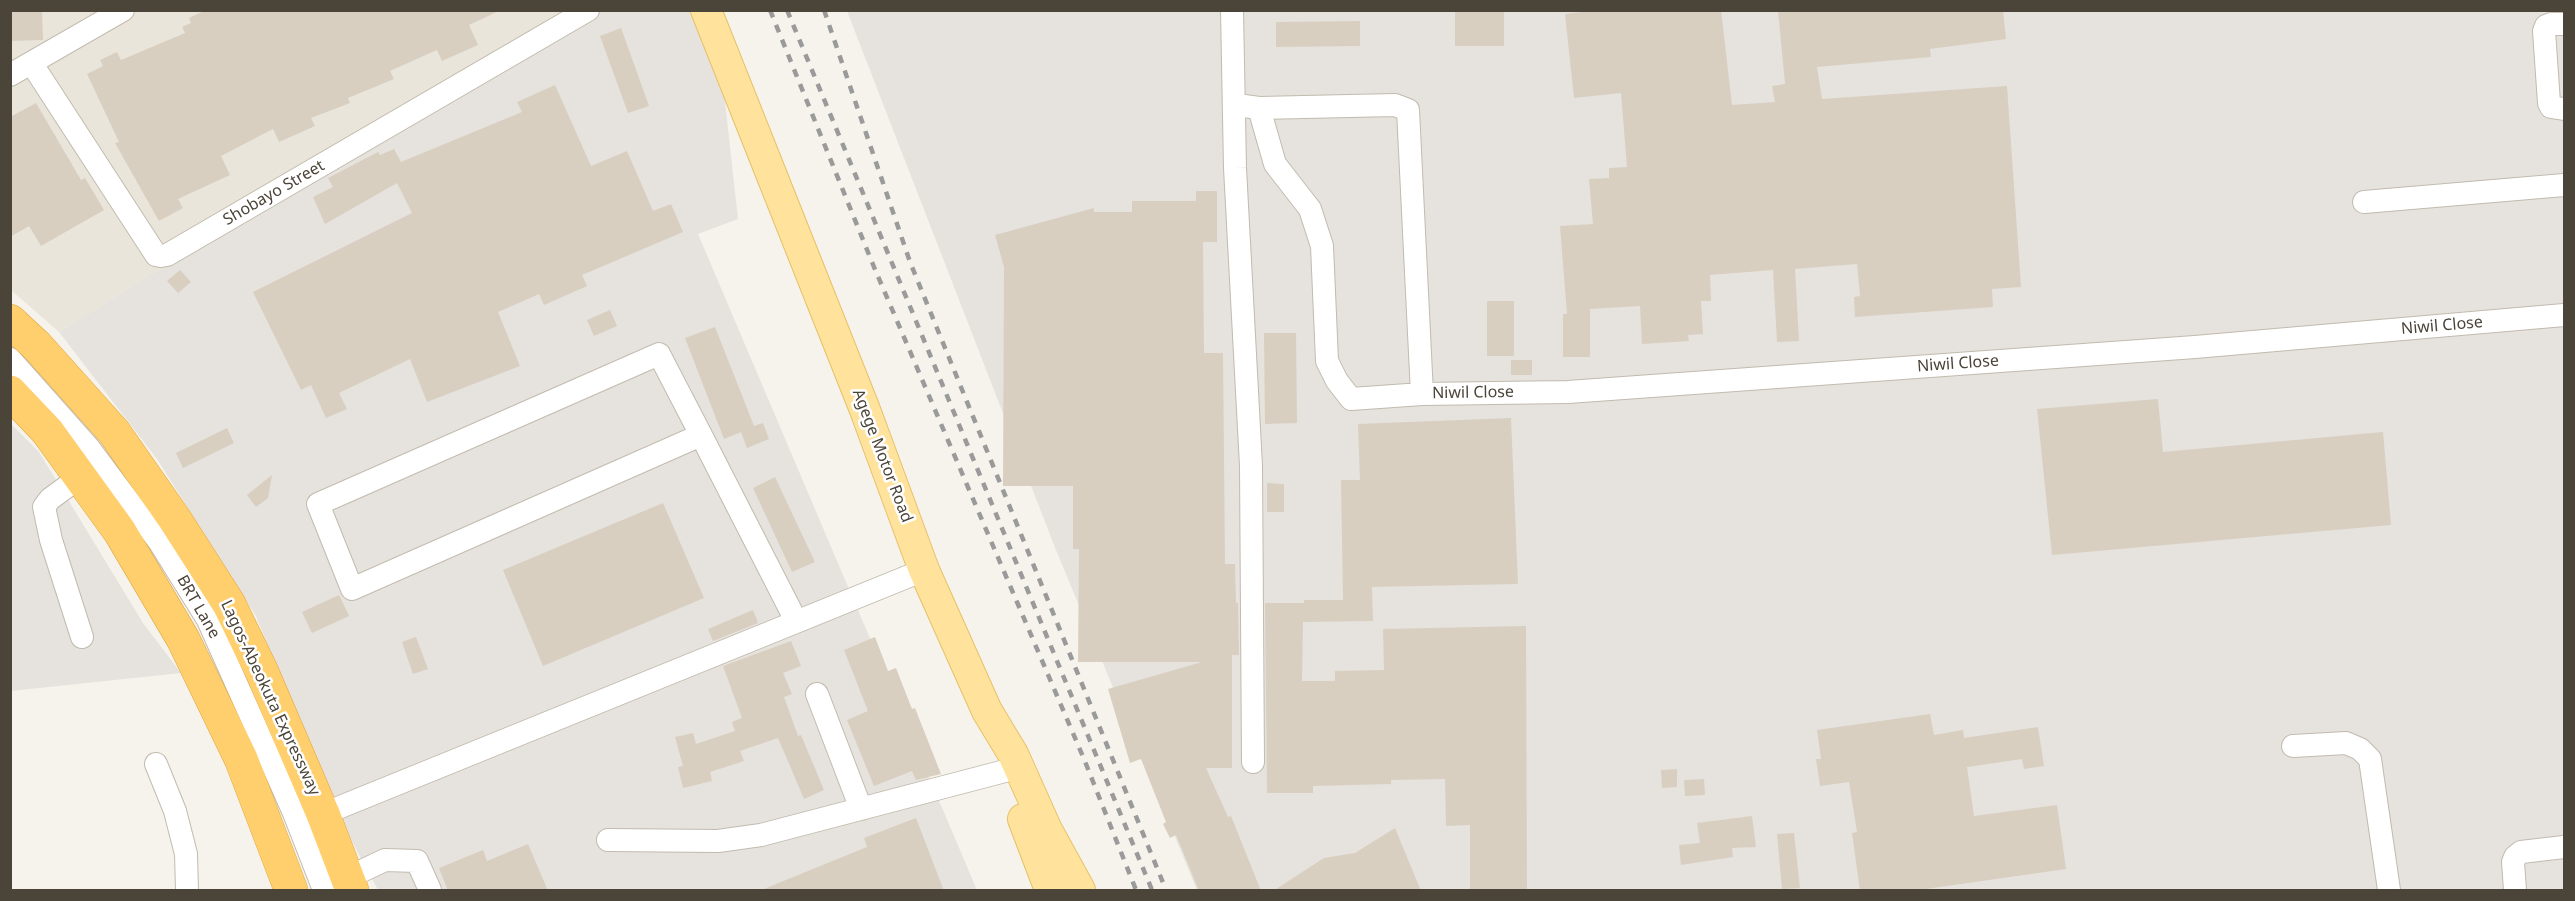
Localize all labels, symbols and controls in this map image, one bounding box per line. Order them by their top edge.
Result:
street label: Shobayo Street [220,156,328,230]
street label: Niwil Close [2400,313,2484,339]
street label: Niwil Close [1916,352,2000,376]
street label: Niwil Close [1432,383,1514,403]
street label: Agege Motor Road [848,387,916,525]
street label: BRT Lane [172,572,224,642]
street label: Lagos-Abeokuta Expressway [216,597,324,799]

